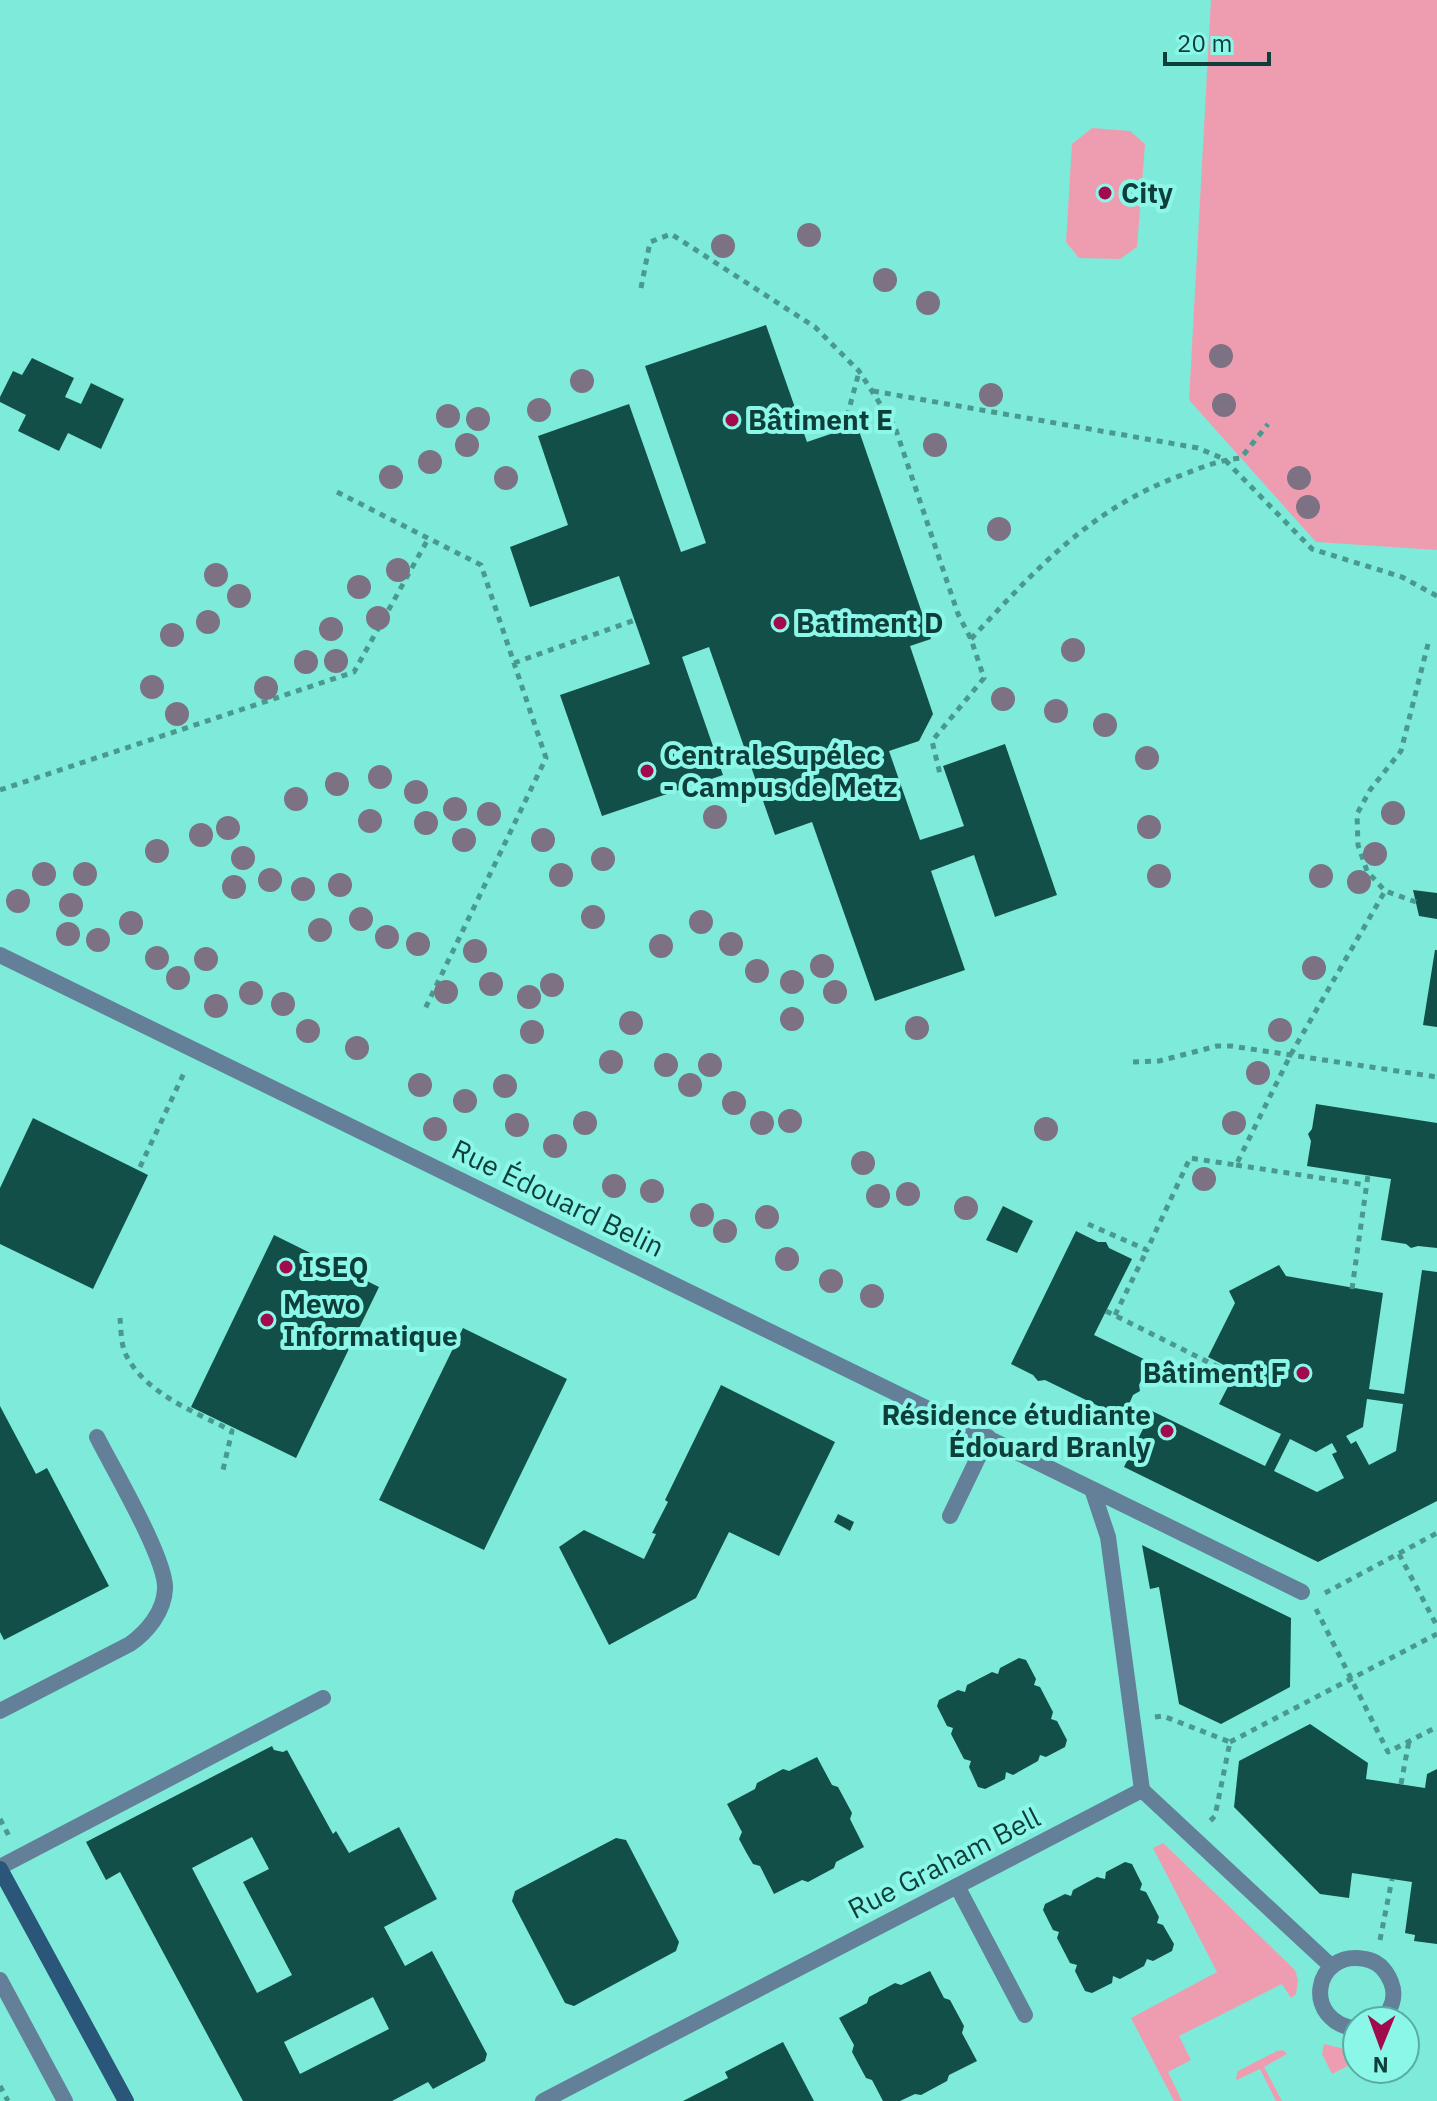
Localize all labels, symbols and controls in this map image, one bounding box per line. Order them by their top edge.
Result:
scale bar [1165,16,1269,66]
text: 20 m [1177,27,1232,59]
place label: City [1121,174,1173,211]
marker: City [1096,184,1114,202]
place label: Bâtiment E [748,401,893,438]
marker: Bâtiment E [723,411,741,429]
place label: Batiment D [796,604,943,641]
marker: Batiment D [771,614,789,632]
place label: CentraleSupélec - Campus de Metz [663,736,898,805]
marker: CentraleSupélec - Campus de Metz [638,762,656,780]
street label: Rue Édouard Belin [446,1130,670,1265]
place label: ISEQ [302,1248,369,1285]
marker: ISEQ [277,1258,295,1276]
place label: Mewo Informatique [283,1285,458,1354]
marker: Mewo Informatique [258,1311,276,1329]
place label: Bâtiment F [1143,1354,1287,1391]
marker: Bâtiment F [1294,1364,1312,1382]
place label: Résidence étudiante Édouard Branly [881,1396,1151,1465]
marker: Résidence étudiante Édouard Branly [1158,1422,1176,1440]
street label: Rue Graham Bell [841,1798,1046,1927]
north arrow [1341,2005,1421,2085]
text: N [1372,2051,1389,2080]

